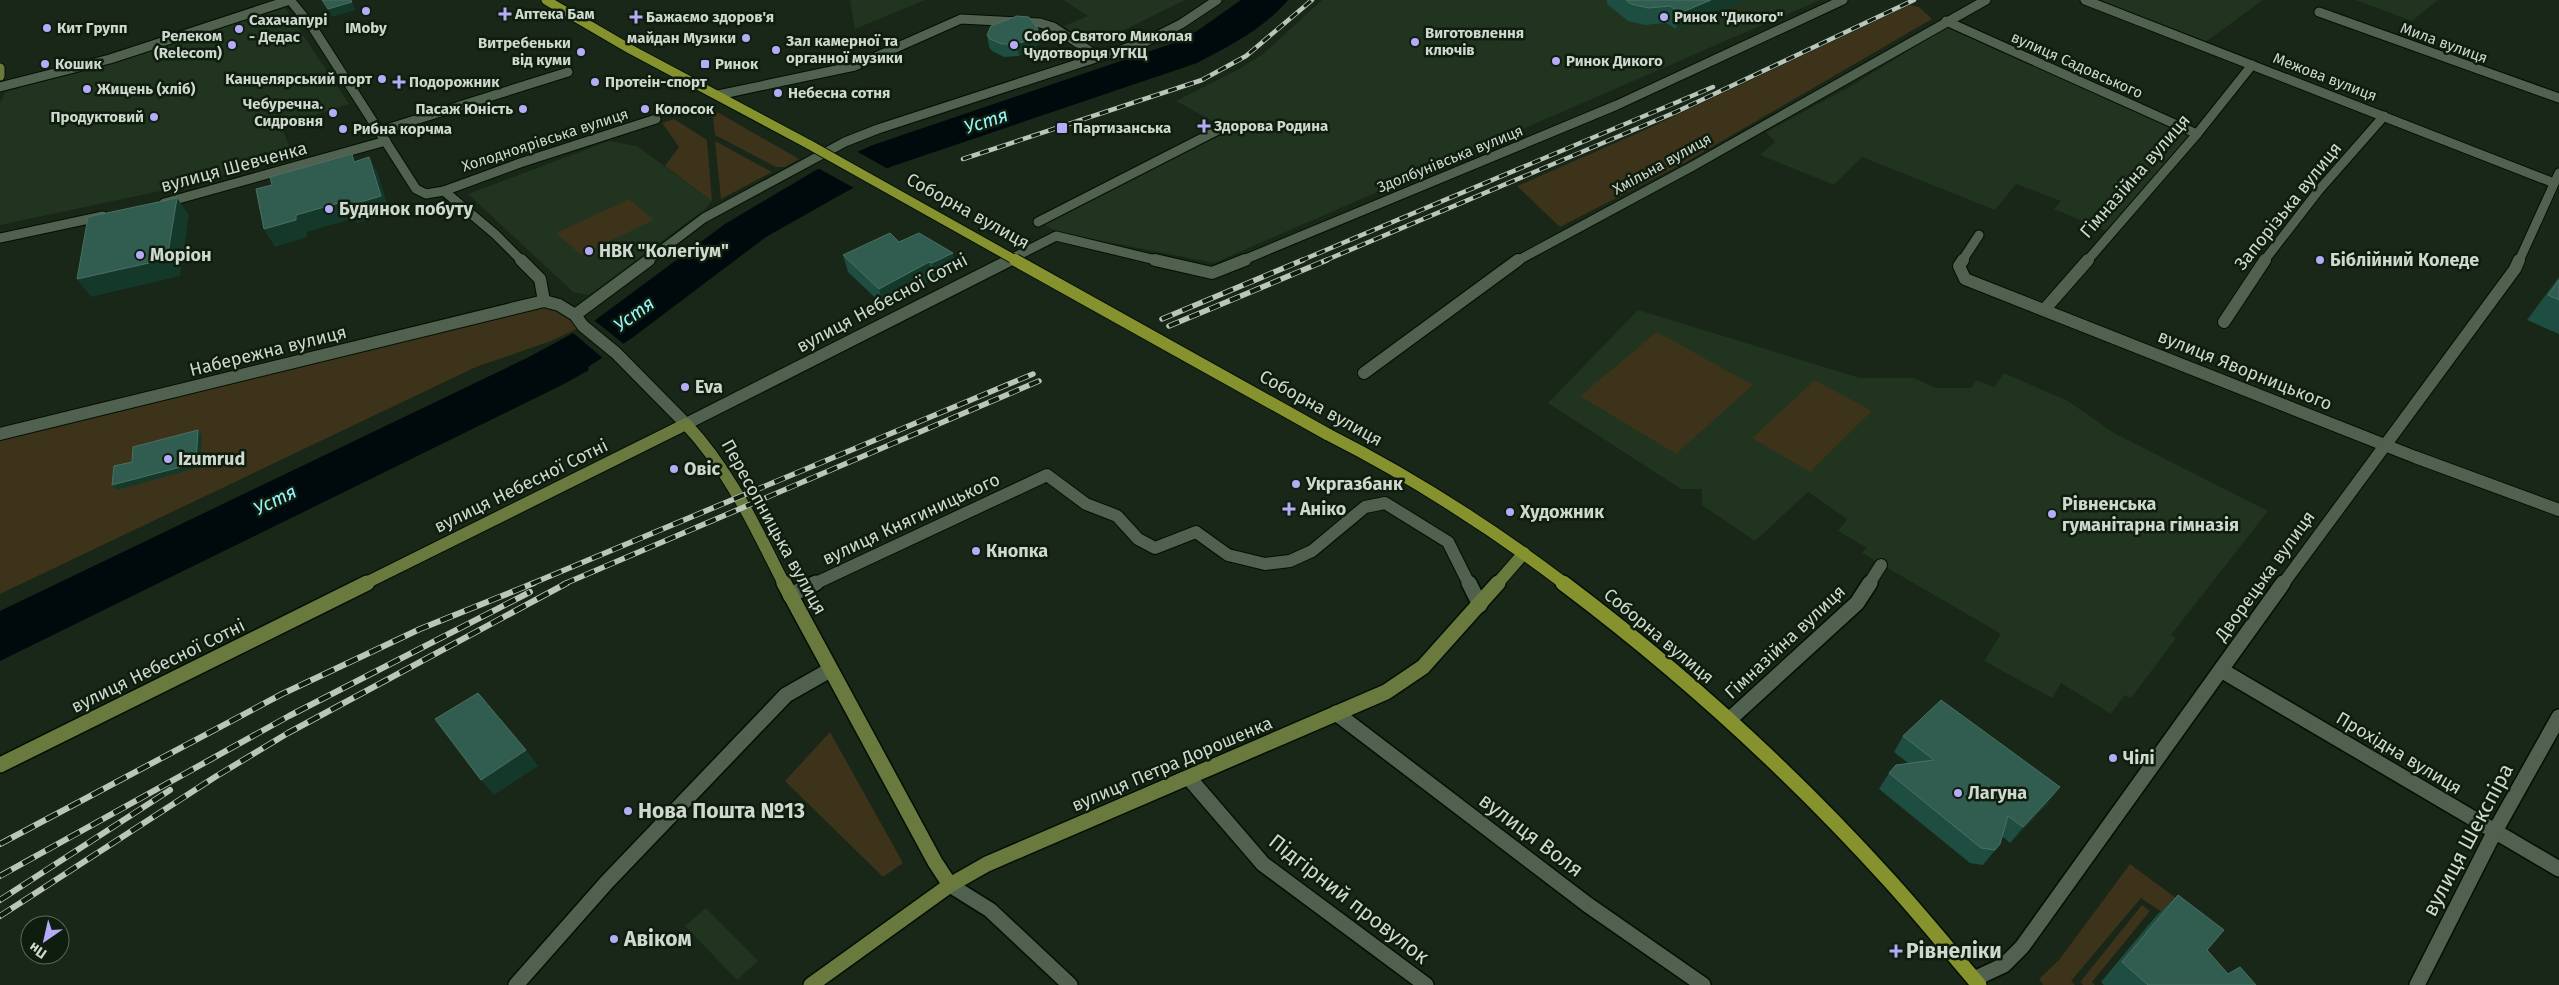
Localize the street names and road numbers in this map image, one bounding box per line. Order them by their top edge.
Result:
street label: Мила вулиця [2398,19,2490,67]
street label: вулиця Садовського [2008,28,2146,102]
street label: Межова вулиця [2271,49,2379,105]
street label: Холодноярівська вулиця [459,105,631,175]
street label: Гімназійна вулиця [2075,110,2195,242]
street label: Здолбунівська вулиця [1374,121,1526,197]
street label: Хмільна вулиця [1610,129,1714,199]
street label: вулиця Шевченка [158,137,310,197]
street label: Запорізька вулиця [2230,138,2346,274]
street label: Соборна вулиця [903,168,1033,254]
street label: вулиця Небесної Сотні [793,249,971,357]
street label: Набережна вулиця [187,321,349,381]
street label: вулиця Яворницького [2155,325,2335,415]
street label: Соборна вулиця [1256,365,1386,451]
street label: вулиця Небесної Сотні [431,434,611,538]
street label: Пересопницька вулиця [717,436,831,618]
street label: вулиця Княгиницького [819,468,1003,570]
street label: Дворецька вулиця [2210,507,2320,646]
street label: Гімназійна вулиця [1720,580,1850,704]
street label: Соборна вулиця [1599,583,1719,689]
street label: вулиця Небесної Сотні [68,614,248,718]
street label: Прохідна вулиця [2332,707,2466,799]
street label: вулиця Петра Дорошенка [1068,712,1276,816]
street label: вулиця Шекспіра [2417,759,2519,921]
street label: вулиця Воля [1474,787,1588,883]
street label: Підгірний провулок [1264,828,1434,970]

